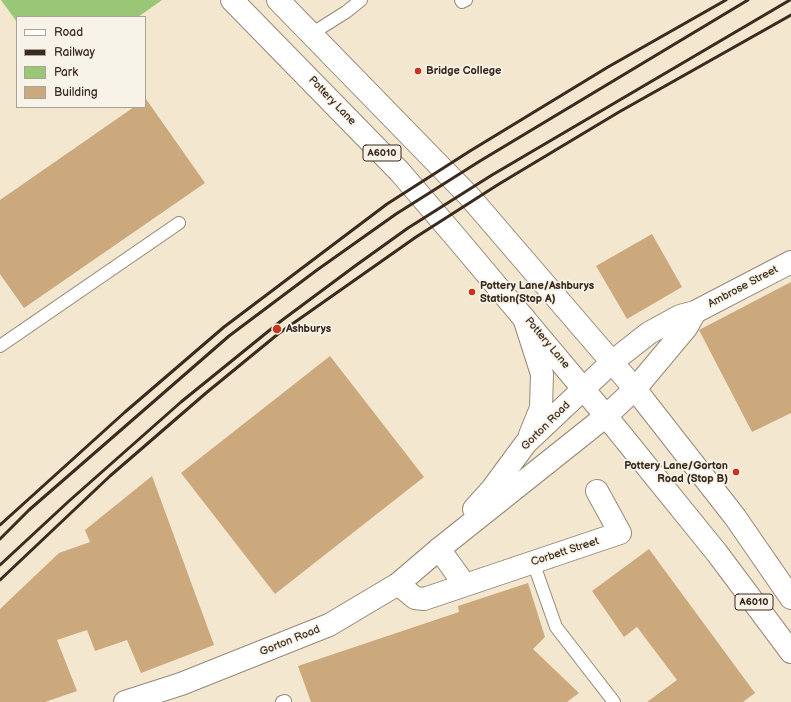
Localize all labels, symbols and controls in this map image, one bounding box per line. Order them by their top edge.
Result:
legend [16,16,146,108]
text: Road [54,25,83,40]
text: Railway [54,45,95,60]
place label: Bridge College [426,64,501,78]
text: Park [54,65,78,80]
marker: Bridge College [413,66,423,76]
street label: Pottery Lane [305,74,359,128]
text: Building [54,85,98,100]
road number: A6010 [363,145,401,161]
street label: Ambrose Street [706,263,780,311]
place label: Pottery Lane/Ashburys Station(Stop A) [480,279,594,305]
marker: Pottery Lane/Ashburys Station(Stop A) [467,287,477,297]
street label: Pottery Lane [522,315,572,371]
place label: Ashburys [286,322,331,336]
marker: Ashburys [271,323,283,335]
street label: Gorton Road [519,399,573,453]
place label: Pottery Lane/Gorton Road (Stop B) [624,459,728,485]
marker: Pottery Lane/Gorton Road (Stop B) [731,467,741,477]
street label: Corbett Street [529,535,601,569]
road number: A6010 [735,594,773,610]
street label: Gorton Road [258,623,322,659]

